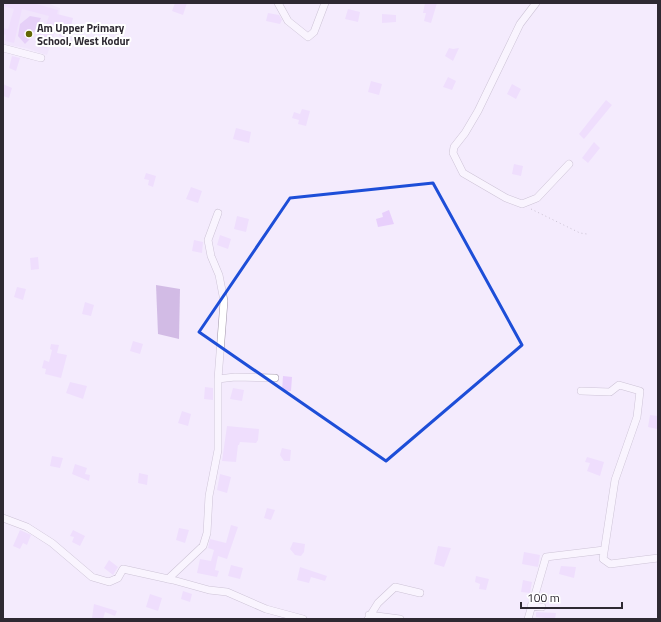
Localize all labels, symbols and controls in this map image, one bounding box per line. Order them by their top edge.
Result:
place label: Am Upper Primary School, West Kodur [37,20,130,49]
marker: Am Upper Primary School, West Kodur [24,29,34,39]
scale bar [521,584,622,610]
text: 100 m [527,588,560,607]

